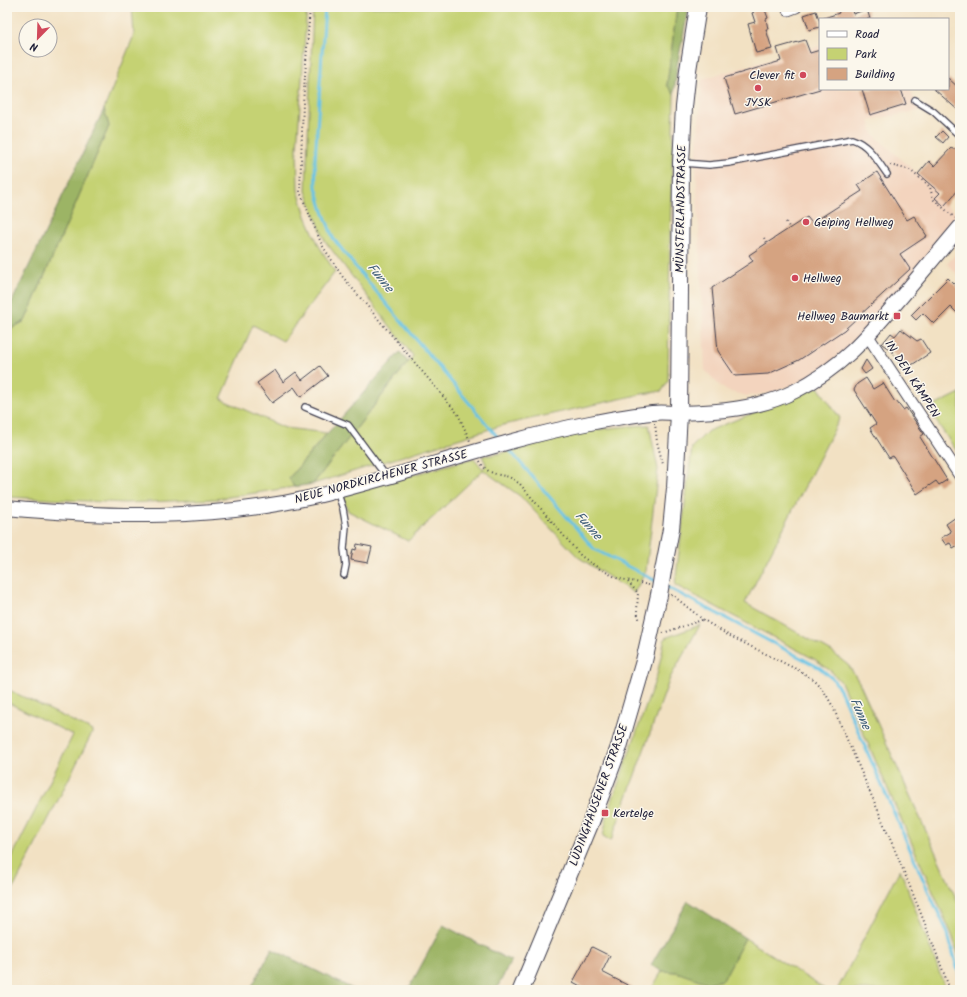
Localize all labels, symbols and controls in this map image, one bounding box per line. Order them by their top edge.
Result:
north arrow [18,18,58,58]
legend [819,18,949,90]
text: Road [855,25,880,44]
text: N [28,37,41,56]
text: Park [855,45,877,64]
text: Building [855,65,895,84]
place label: Clever fit [749,66,795,85]
marker: Clever fit [798,70,808,80]
marker: JYSK [753,83,763,93]
place label: JYSK [745,93,772,112]
street label: MÜNSTERLANDSTRASSE [670,144,692,273]
place label: Geiping Hellweg [814,213,894,232]
marker: Geiping Hellweg [801,217,811,227]
water label: Funne [362,259,399,298]
place label: Hellweg [803,269,842,288]
marker: Hellweg [790,273,800,283]
place label: Hellweg Baumarkt [797,307,889,326]
marker: Hellweg Baumarkt [892,311,902,321]
street label: IN DEN KÄMPEN [880,336,944,422]
street label: NEUE NORDKIRCHENER STRASSE [292,445,471,509]
water label: Funne [569,507,608,546]
water label: Funne [844,695,877,734]
street label: LÜDINGHAUSENER STRASSE [564,720,634,869]
place label: Kertelge [613,804,654,823]
marker: Kertelge [600,808,610,818]

